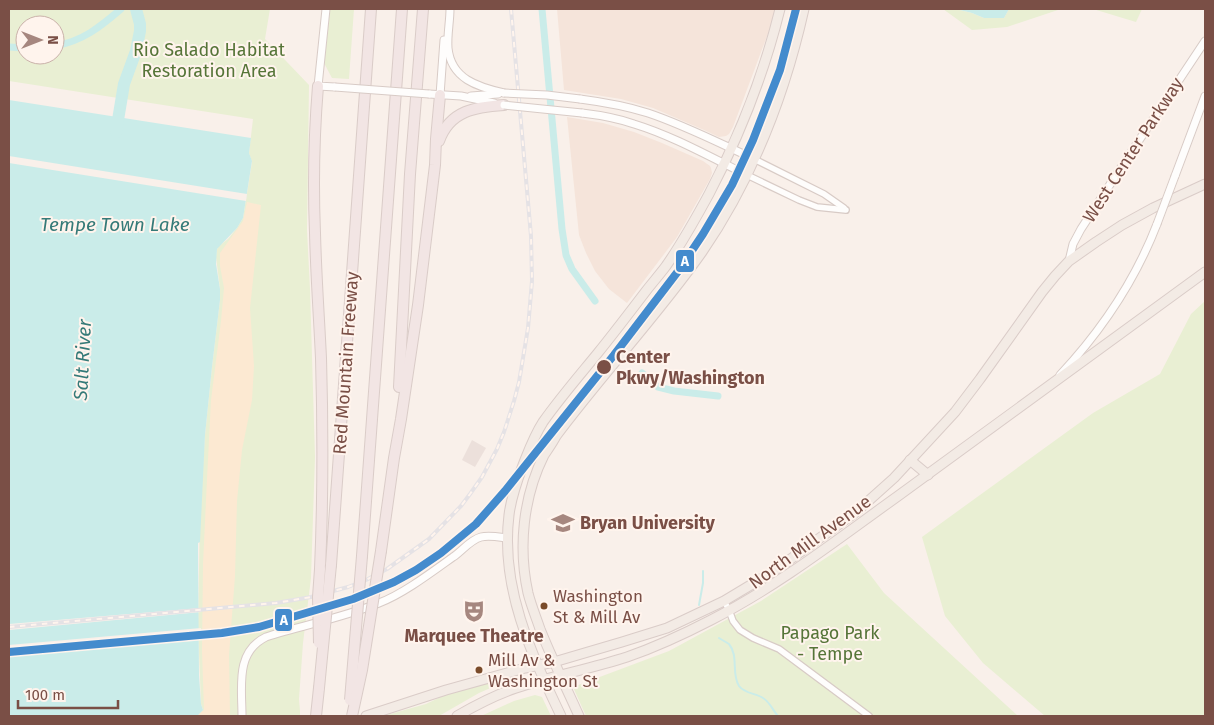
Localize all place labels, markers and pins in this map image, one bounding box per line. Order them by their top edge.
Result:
place label: Center Pkwy/Washington [616,346,765,389]
marker: Center Pkwy/Washington [595,358,613,376]
school or university icon: Bryan University [550,510,576,536]
place label: Bryan University [580,512,716,534]
place label: Washington St & Mill Av [553,586,643,628]
theatre icon: Marquee Theatre [461,598,487,624]
marker: Washington St & Mill Av [539,601,549,611]
place label: Marquee Theatre [404,625,544,647]
place label: Mill Av & Washington St [488,650,599,692]
marker: Mill Av & Washington St [474,665,484,675]

